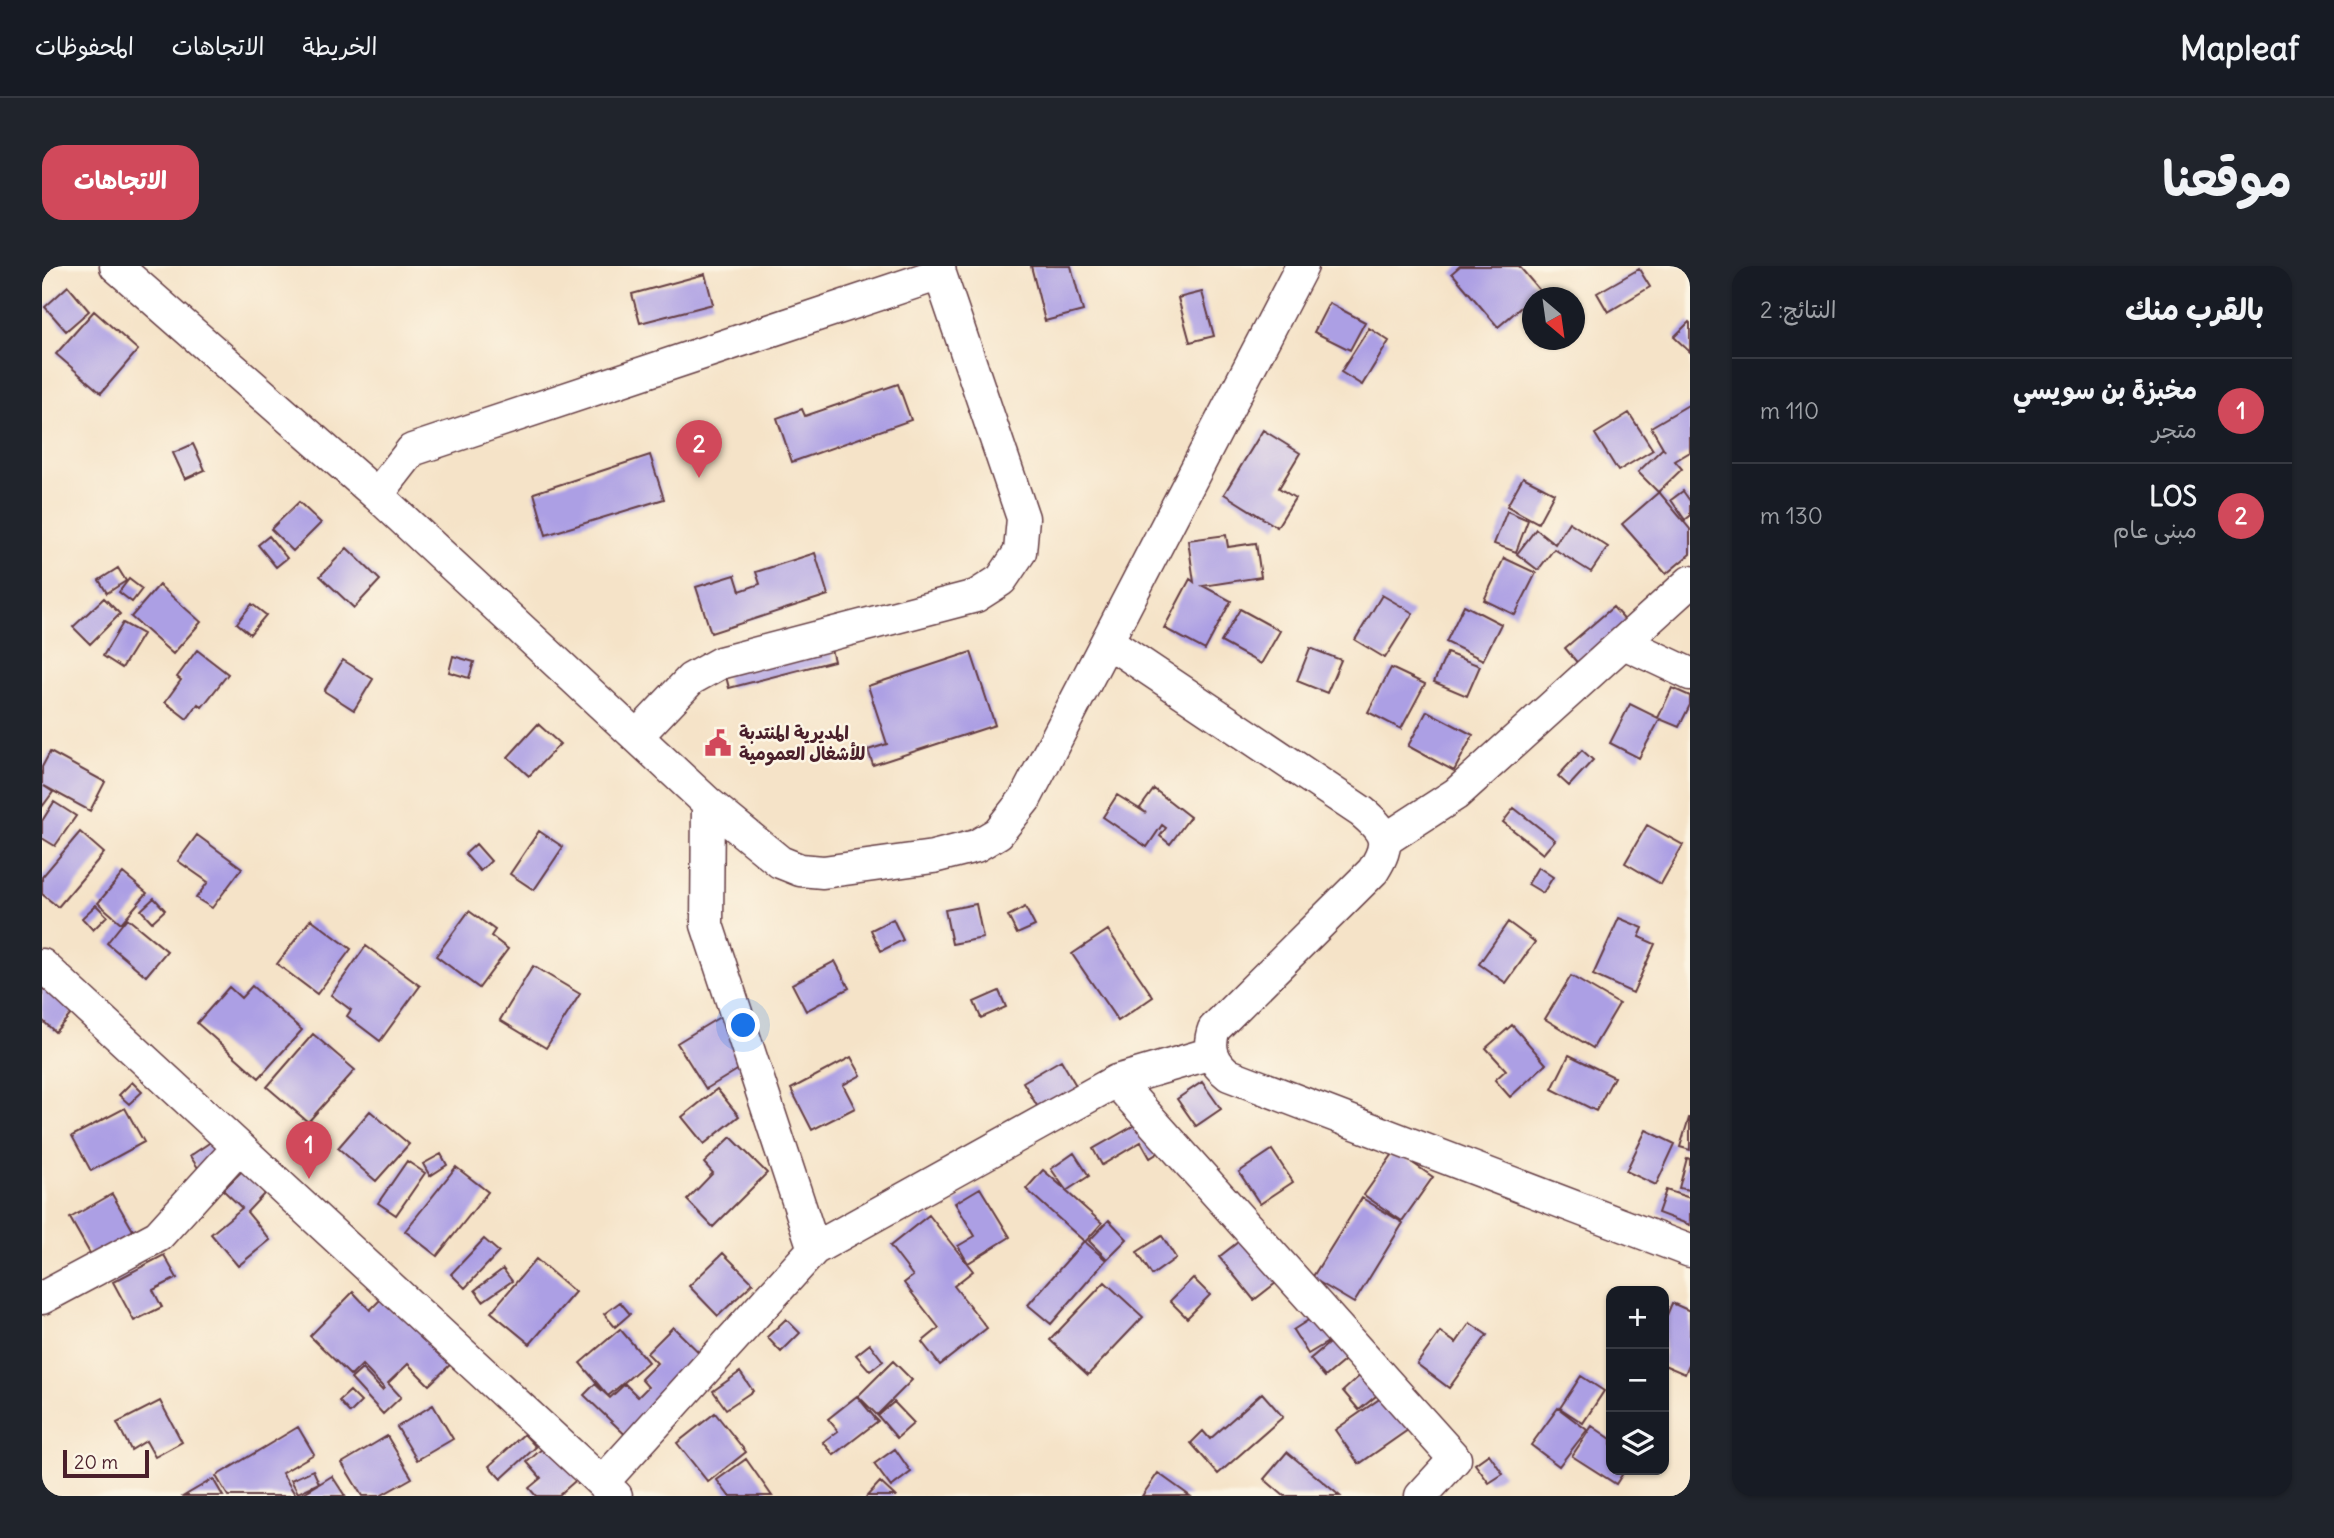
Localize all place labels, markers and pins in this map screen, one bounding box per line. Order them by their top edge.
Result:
pin: 2 [676,420,722,478]
place label: المديرية المنتدبة للأشغال العمومية [739,721,865,766]
public building icon: المديرية المنتدبة للأشغال العمومية [703,728,733,758]
pin: 1 [286,1121,332,1179]

